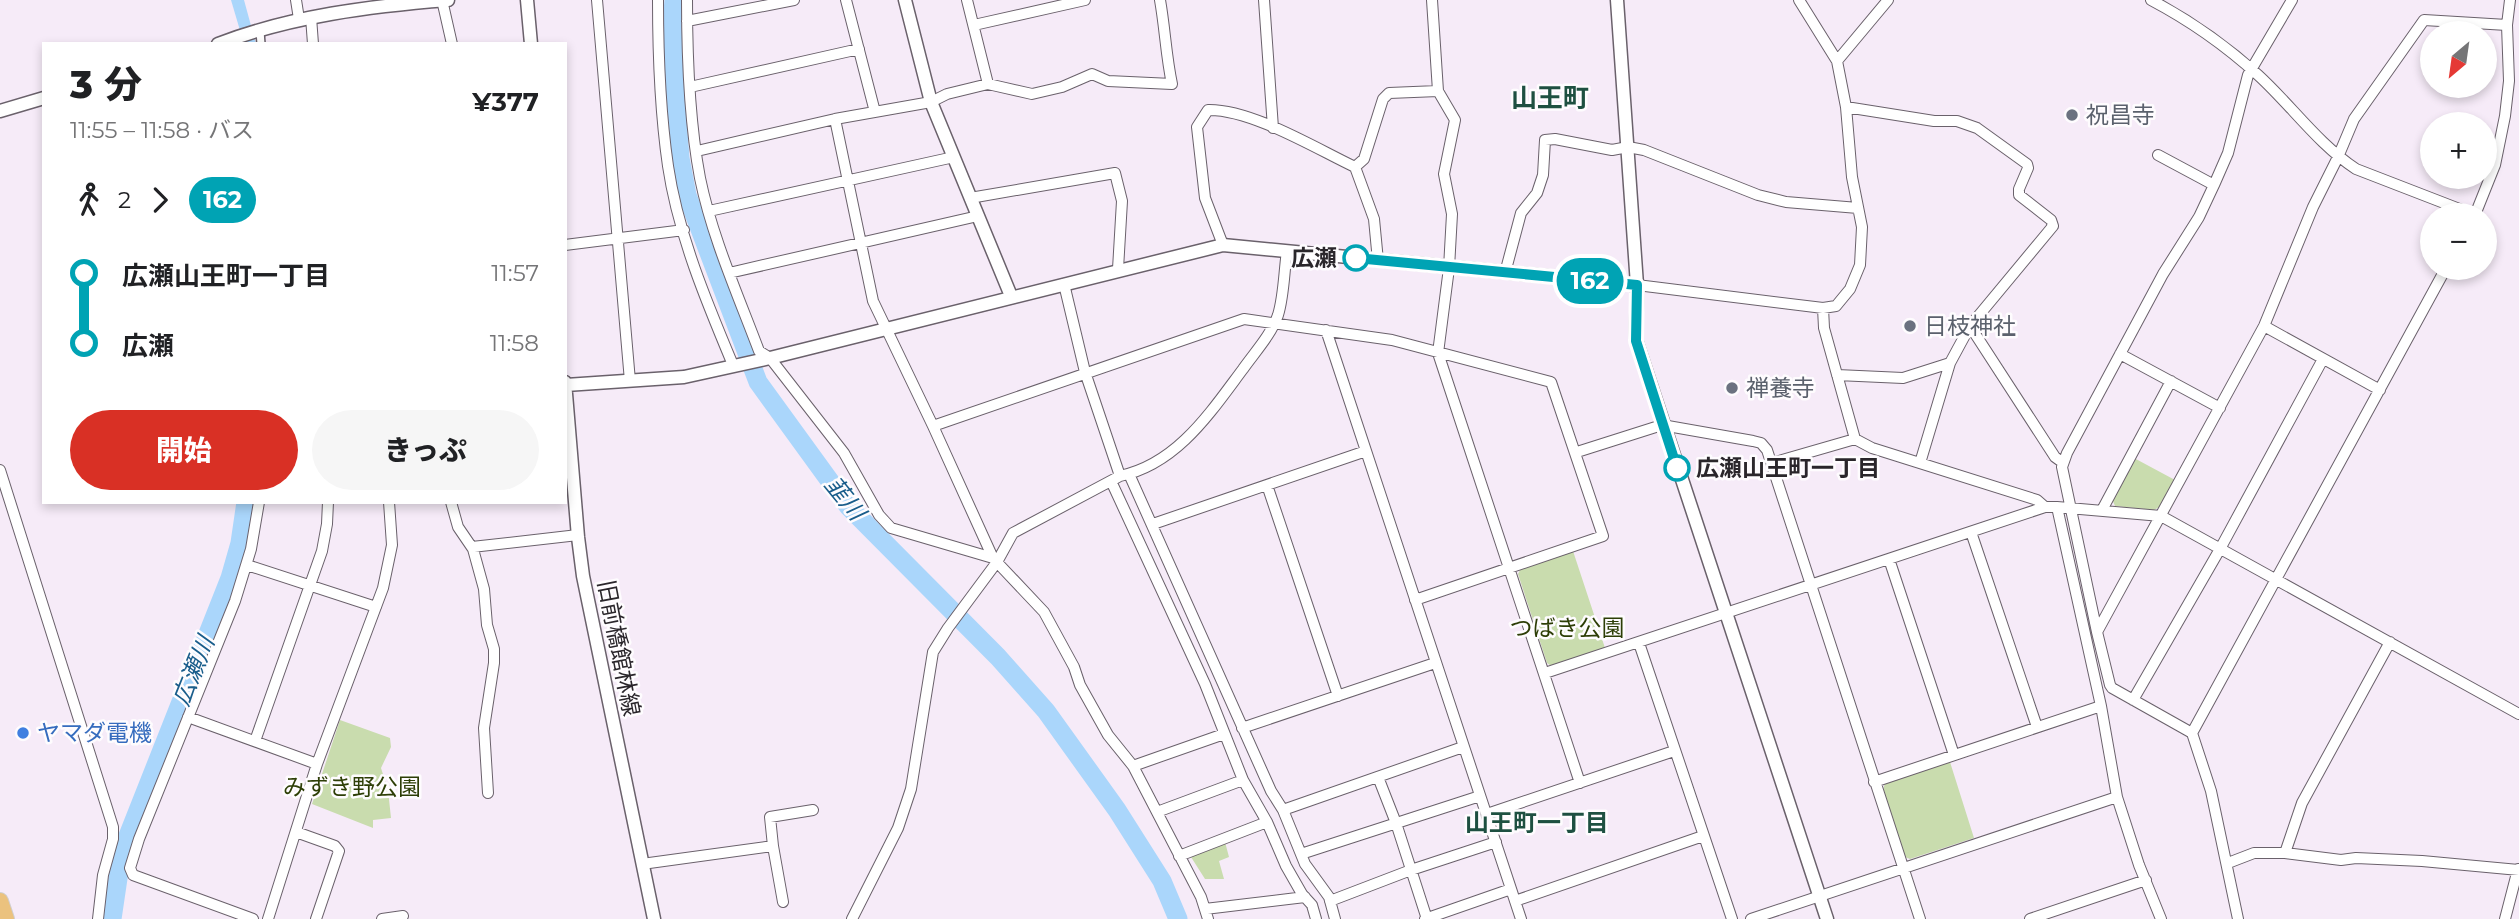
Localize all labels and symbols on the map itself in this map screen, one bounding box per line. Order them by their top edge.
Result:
north arrow [2420,21,2497,98]
district label: 山王町 [1511,82,1589,114]
place label: 祝昌寺 [2086,101,2155,129]
marker: 祝昌寺 [2064,107,2080,123]
place label: 広瀬 [1291,244,1337,272]
marker: 広瀬 [1343,245,1369,271]
line badge: 162 [1550,258,1630,304]
place label: 日枝神社 [1924,312,2016,340]
marker: 日枝神社 [1902,318,1918,334]
place label: 禅養寺 [1746,374,1815,402]
marker: 禅養寺 [1724,380,1740,396]
place label: 広瀬山王町一丁目 [1696,454,1880,482]
marker: 広瀬山王町一丁目 [1664,455,1690,481]
water label: 韮川 [819,470,873,528]
street label: 旧前橋館林線 [592,578,646,718]
park label: つばき公園 [1510,614,1625,642]
water label: 広瀬川 [166,629,221,710]
place label: ヤマダ電機 [37,719,152,747]
marker: ヤマダ電機 [15,725,31,741]
park label: みずき野公園 [283,773,421,801]
district label: 山王町一丁目 [1465,808,1609,837]

